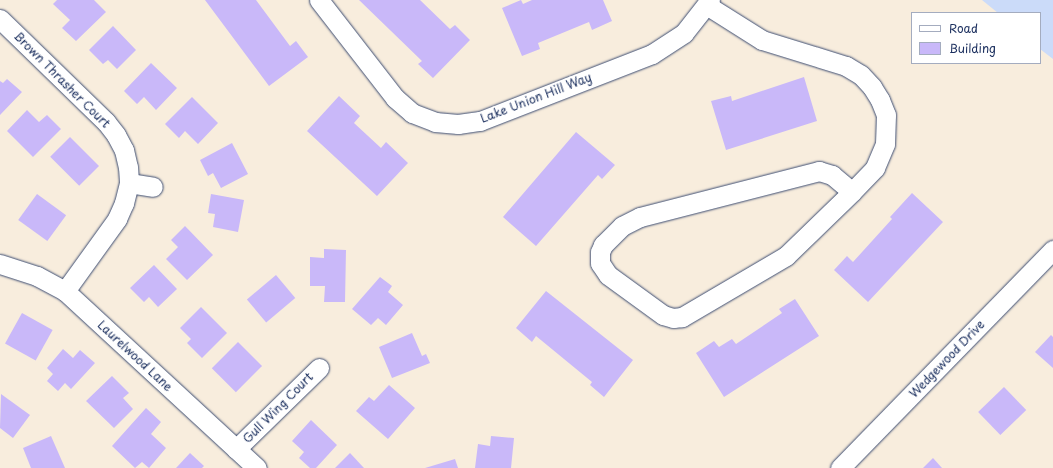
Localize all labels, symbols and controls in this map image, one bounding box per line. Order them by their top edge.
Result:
legend [911,12,1041,64]
text: Road [949,19,978,37]
street label: Brown Thrasher Court [11,29,113,131]
text: Building [949,39,996,57]
street label: Lake Union Hill Way [478,70,594,126]
street label: Wedgewood Drive [906,317,988,401]
street label: Laurelwood Lane [95,318,175,394]
street label: Gull Wing Court [240,370,316,446]

